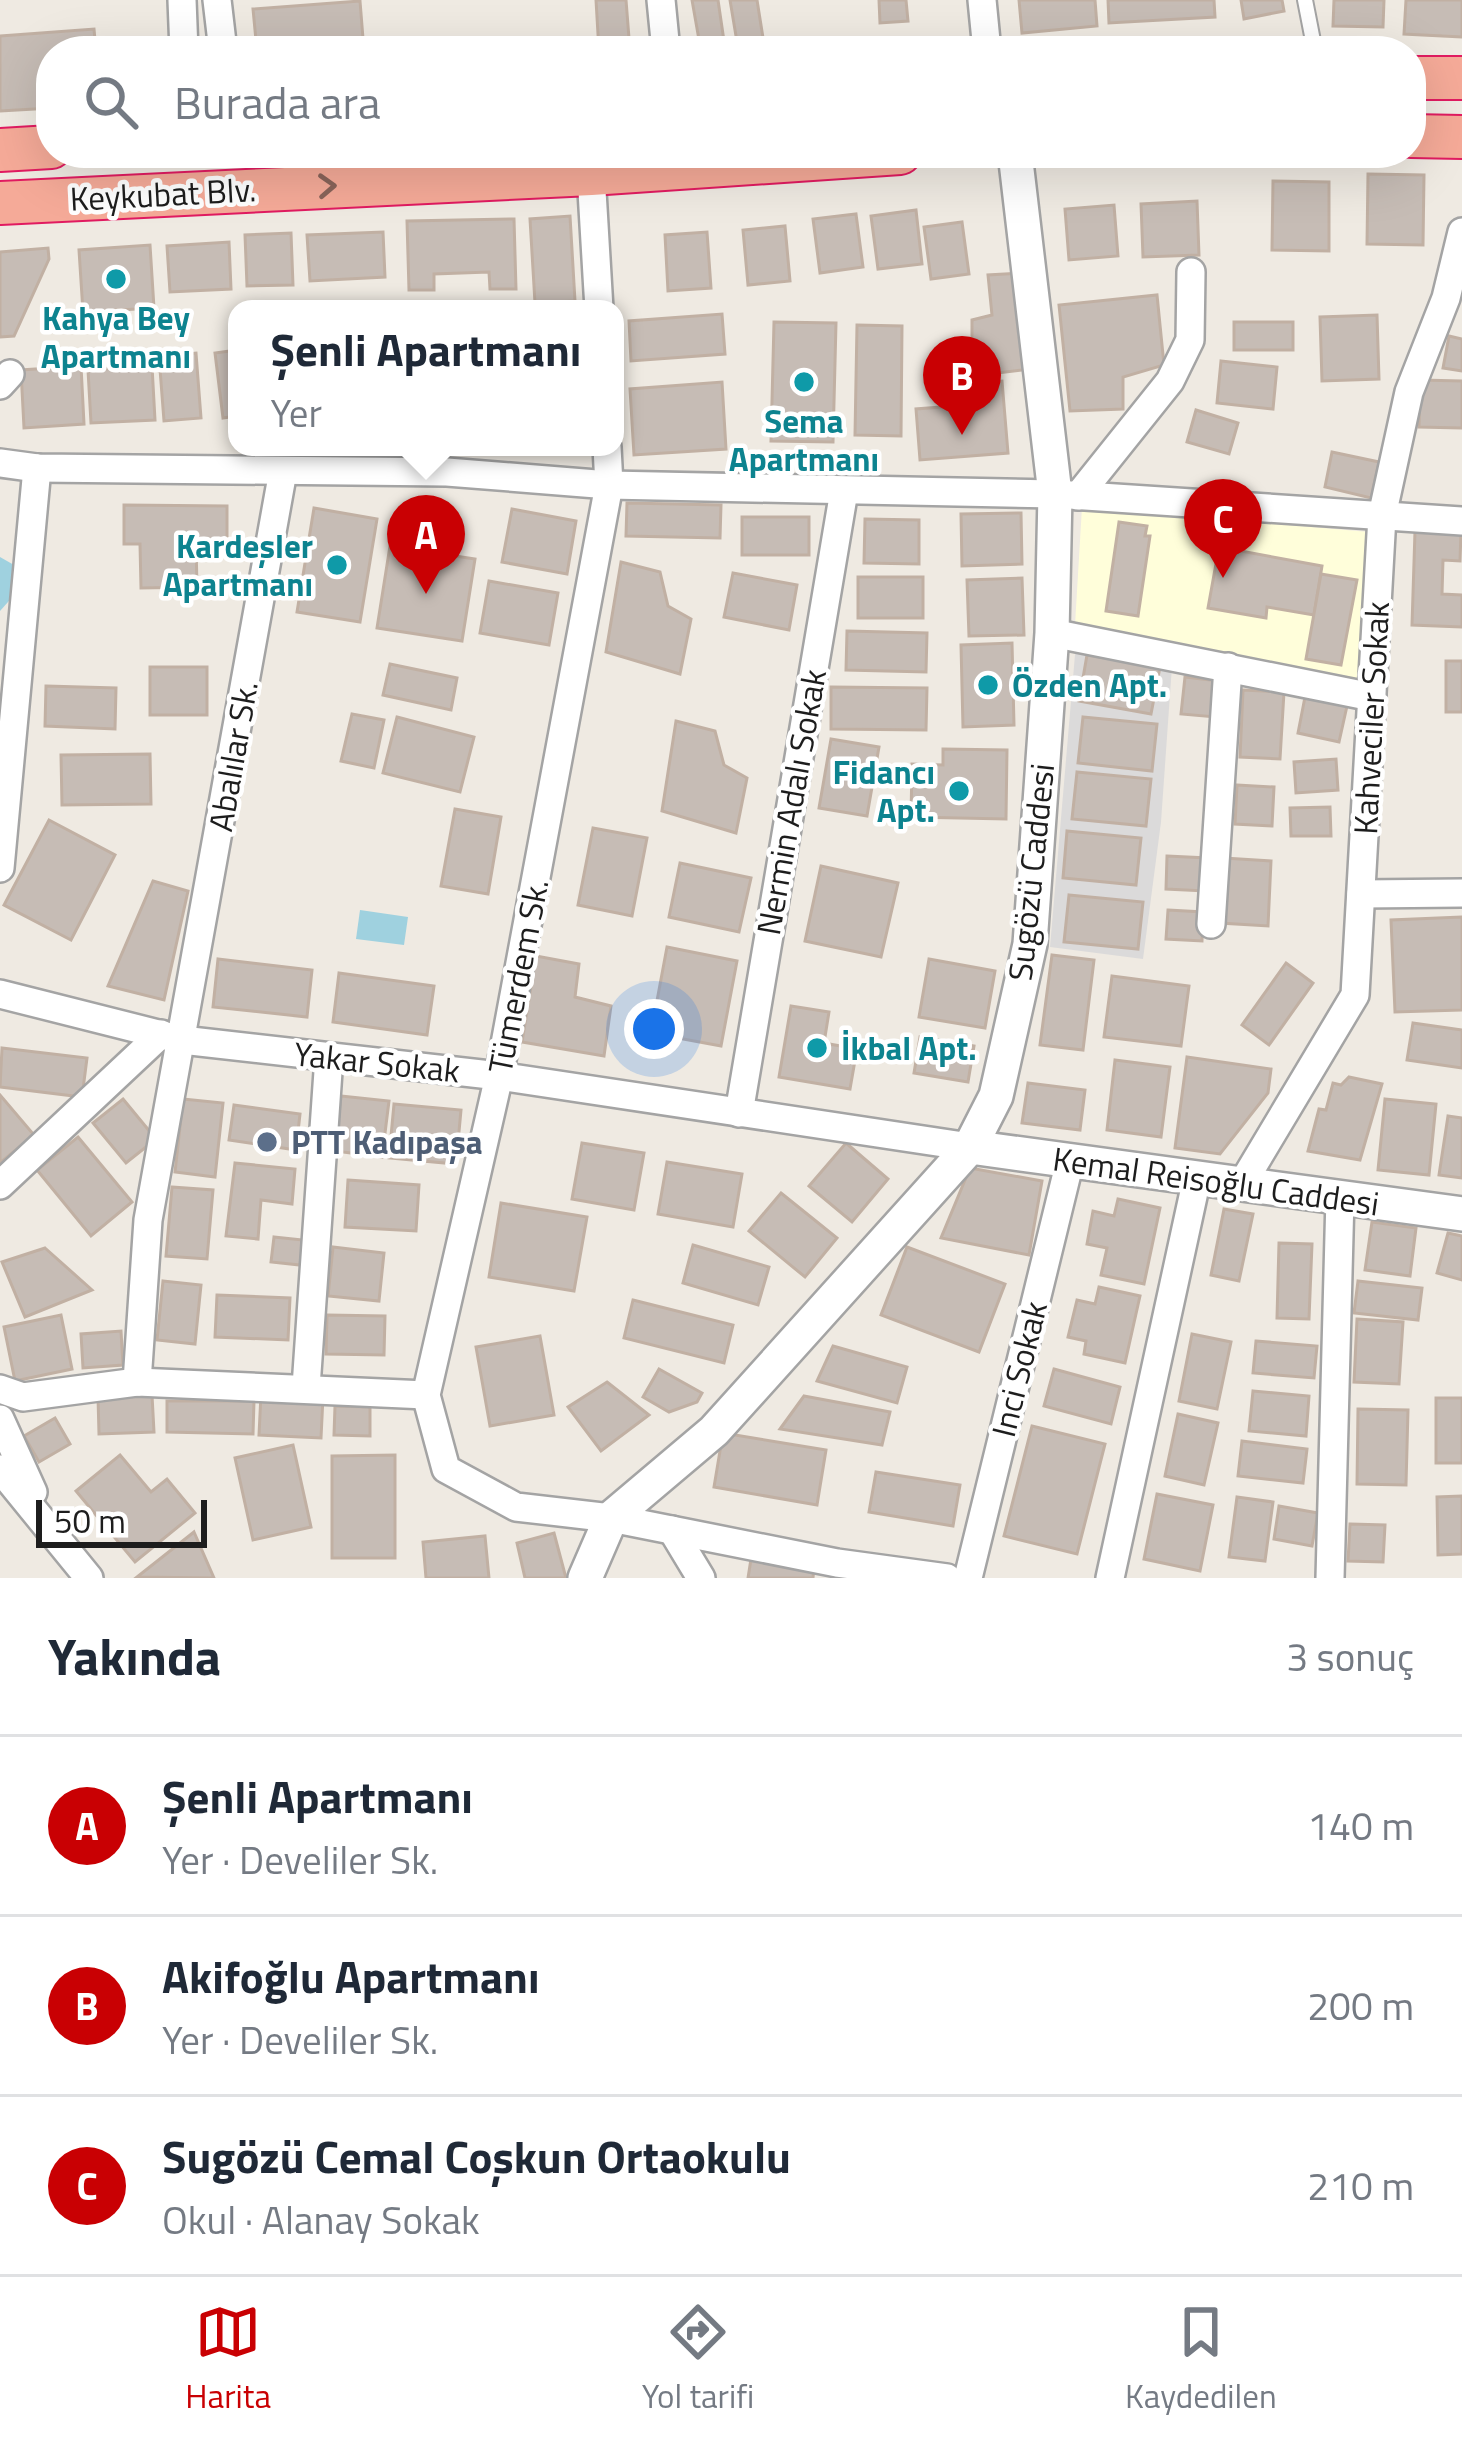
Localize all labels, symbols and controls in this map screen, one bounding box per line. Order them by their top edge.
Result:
search box [36,36,1426,168]
text: Burada ara [174,68,381,136]
icon: search [78,69,144,135]
street label: Keykubat Blv. [69,164,257,224]
one-way arrow [318,173,337,199]
marker: Kahya Bey Apartmanı [103,266,129,292]
place label: Kahya Bey Apartmanı [41,293,191,381]
popup [228,300,624,456]
text: Şenli Apartmanı [271,315,581,383]
pin: B [923,336,1001,435]
marker: Sema Apartmanı [791,369,817,395]
text: Yer [271,383,322,442]
place label: Sema Apartmanı [729,396,879,484]
pin: C [1184,479,1262,578]
pin: A [387,495,465,594]
place label: Kardeşler Apartmanı [163,521,313,609]
marker: Kardeşler Apartmanı [324,552,350,578]
street label: Kahveciler Sokak [1340,600,1402,836]
place label: Özden Apt. [1012,660,1167,710]
street label: Nermin Adalı Sokak [743,665,839,939]
marker: Özden Apt. [975,672,1001,698]
street label: Abalılar Sk. [195,677,271,835]
place label: Fidancı Apt. [833,747,935,835]
street label: Sugözü Caddesi [995,761,1067,983]
marker: Fidancı Apt. [946,778,972,804]
street label: Tümerdem Sk. [475,875,561,1077]
your location [624,999,684,1059]
place label: İkbal Apt. [841,1023,977,1073]
street label: Yakar Sokak [292,1028,463,1096]
marker: İkbal Apt. [804,1035,830,1061]
place label: PTT Kadıpaşa [291,1117,483,1167]
marker: PTT Kadıpaşa [254,1129,280,1155]
street label: Kemal Reisoğlu Caddesi [1050,1133,1382,1229]
street label: Inci Sokak [978,1296,1060,1442]
scale bar [36,1494,207,1547]
text: 50 m [54,1496,126,1546]
text: Yakında [48,1617,221,1695]
text: 3 sonuç [1286,1627,1414,1686]
text: Şenli Apartmanı [162,1762,473,1830]
text: A [75,1796,99,1855]
text: 140 m [1307,1796,1414,1855]
text: Yer · Develiler Sk. [162,1830,438,1889]
text: Akifoğlu Apartmanı [162,1942,540,2010]
text: B [75,1976,99,2035]
text: 200 m [1307,1976,1414,2035]
text: Yer · Develiler Sk. [162,2010,438,2069]
text: Sugözü Cemal Coşkun Ortaokulu [162,2122,791,2190]
text: C [76,2156,98,2215]
text: 210 m [1307,2156,1414,2215]
text: Okul · Alanay Sokak [162,2190,480,2249]
tab: Harita [185,2299,271,2421]
tab: Yol tarifi [642,2299,754,2421]
tab: Kaydedilen [1125,2299,1277,2421]

